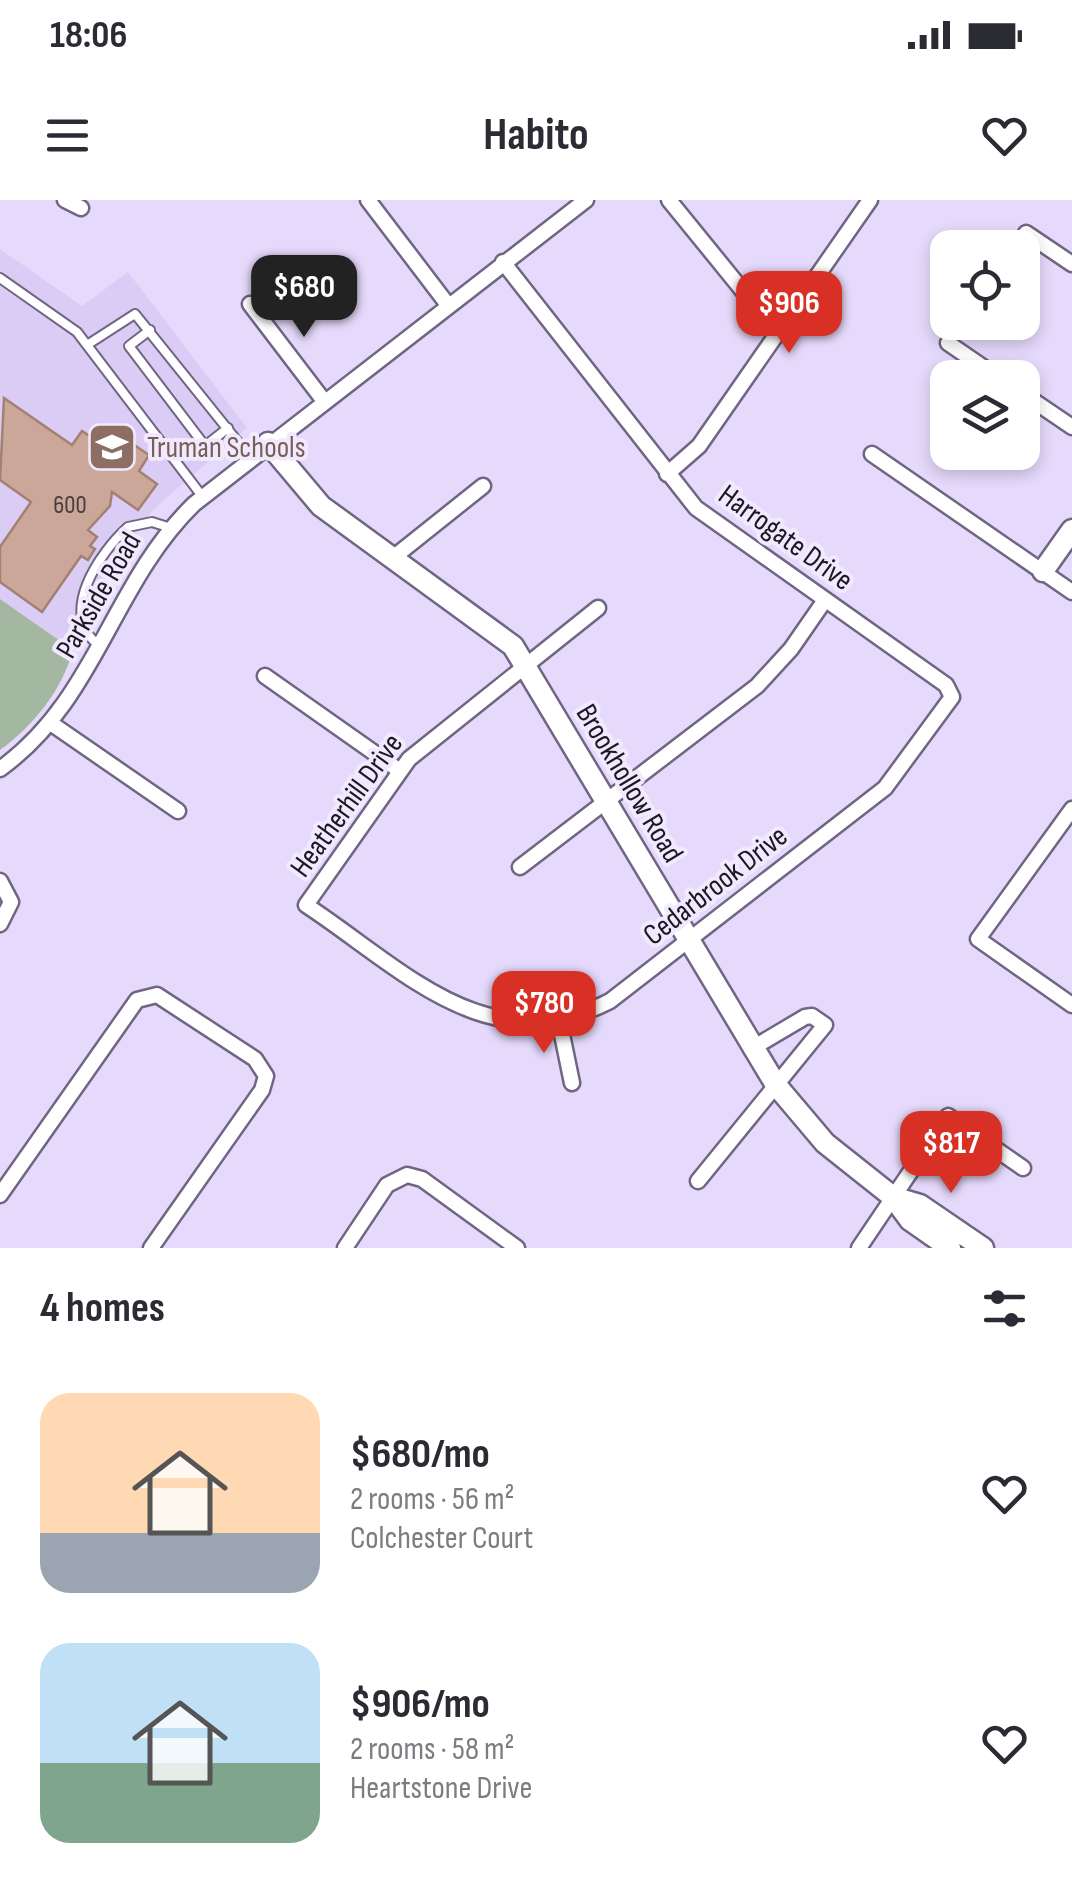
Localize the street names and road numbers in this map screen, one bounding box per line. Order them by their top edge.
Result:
street label: Harrogate Drive [711,477,860,599]
street label: Parkside Road [48,526,149,665]
street label: Brookhollow Road [568,698,690,869]
street label: Heatherhill Drive [283,727,411,884]
street label: Cedarbrook Drive [636,818,795,953]

